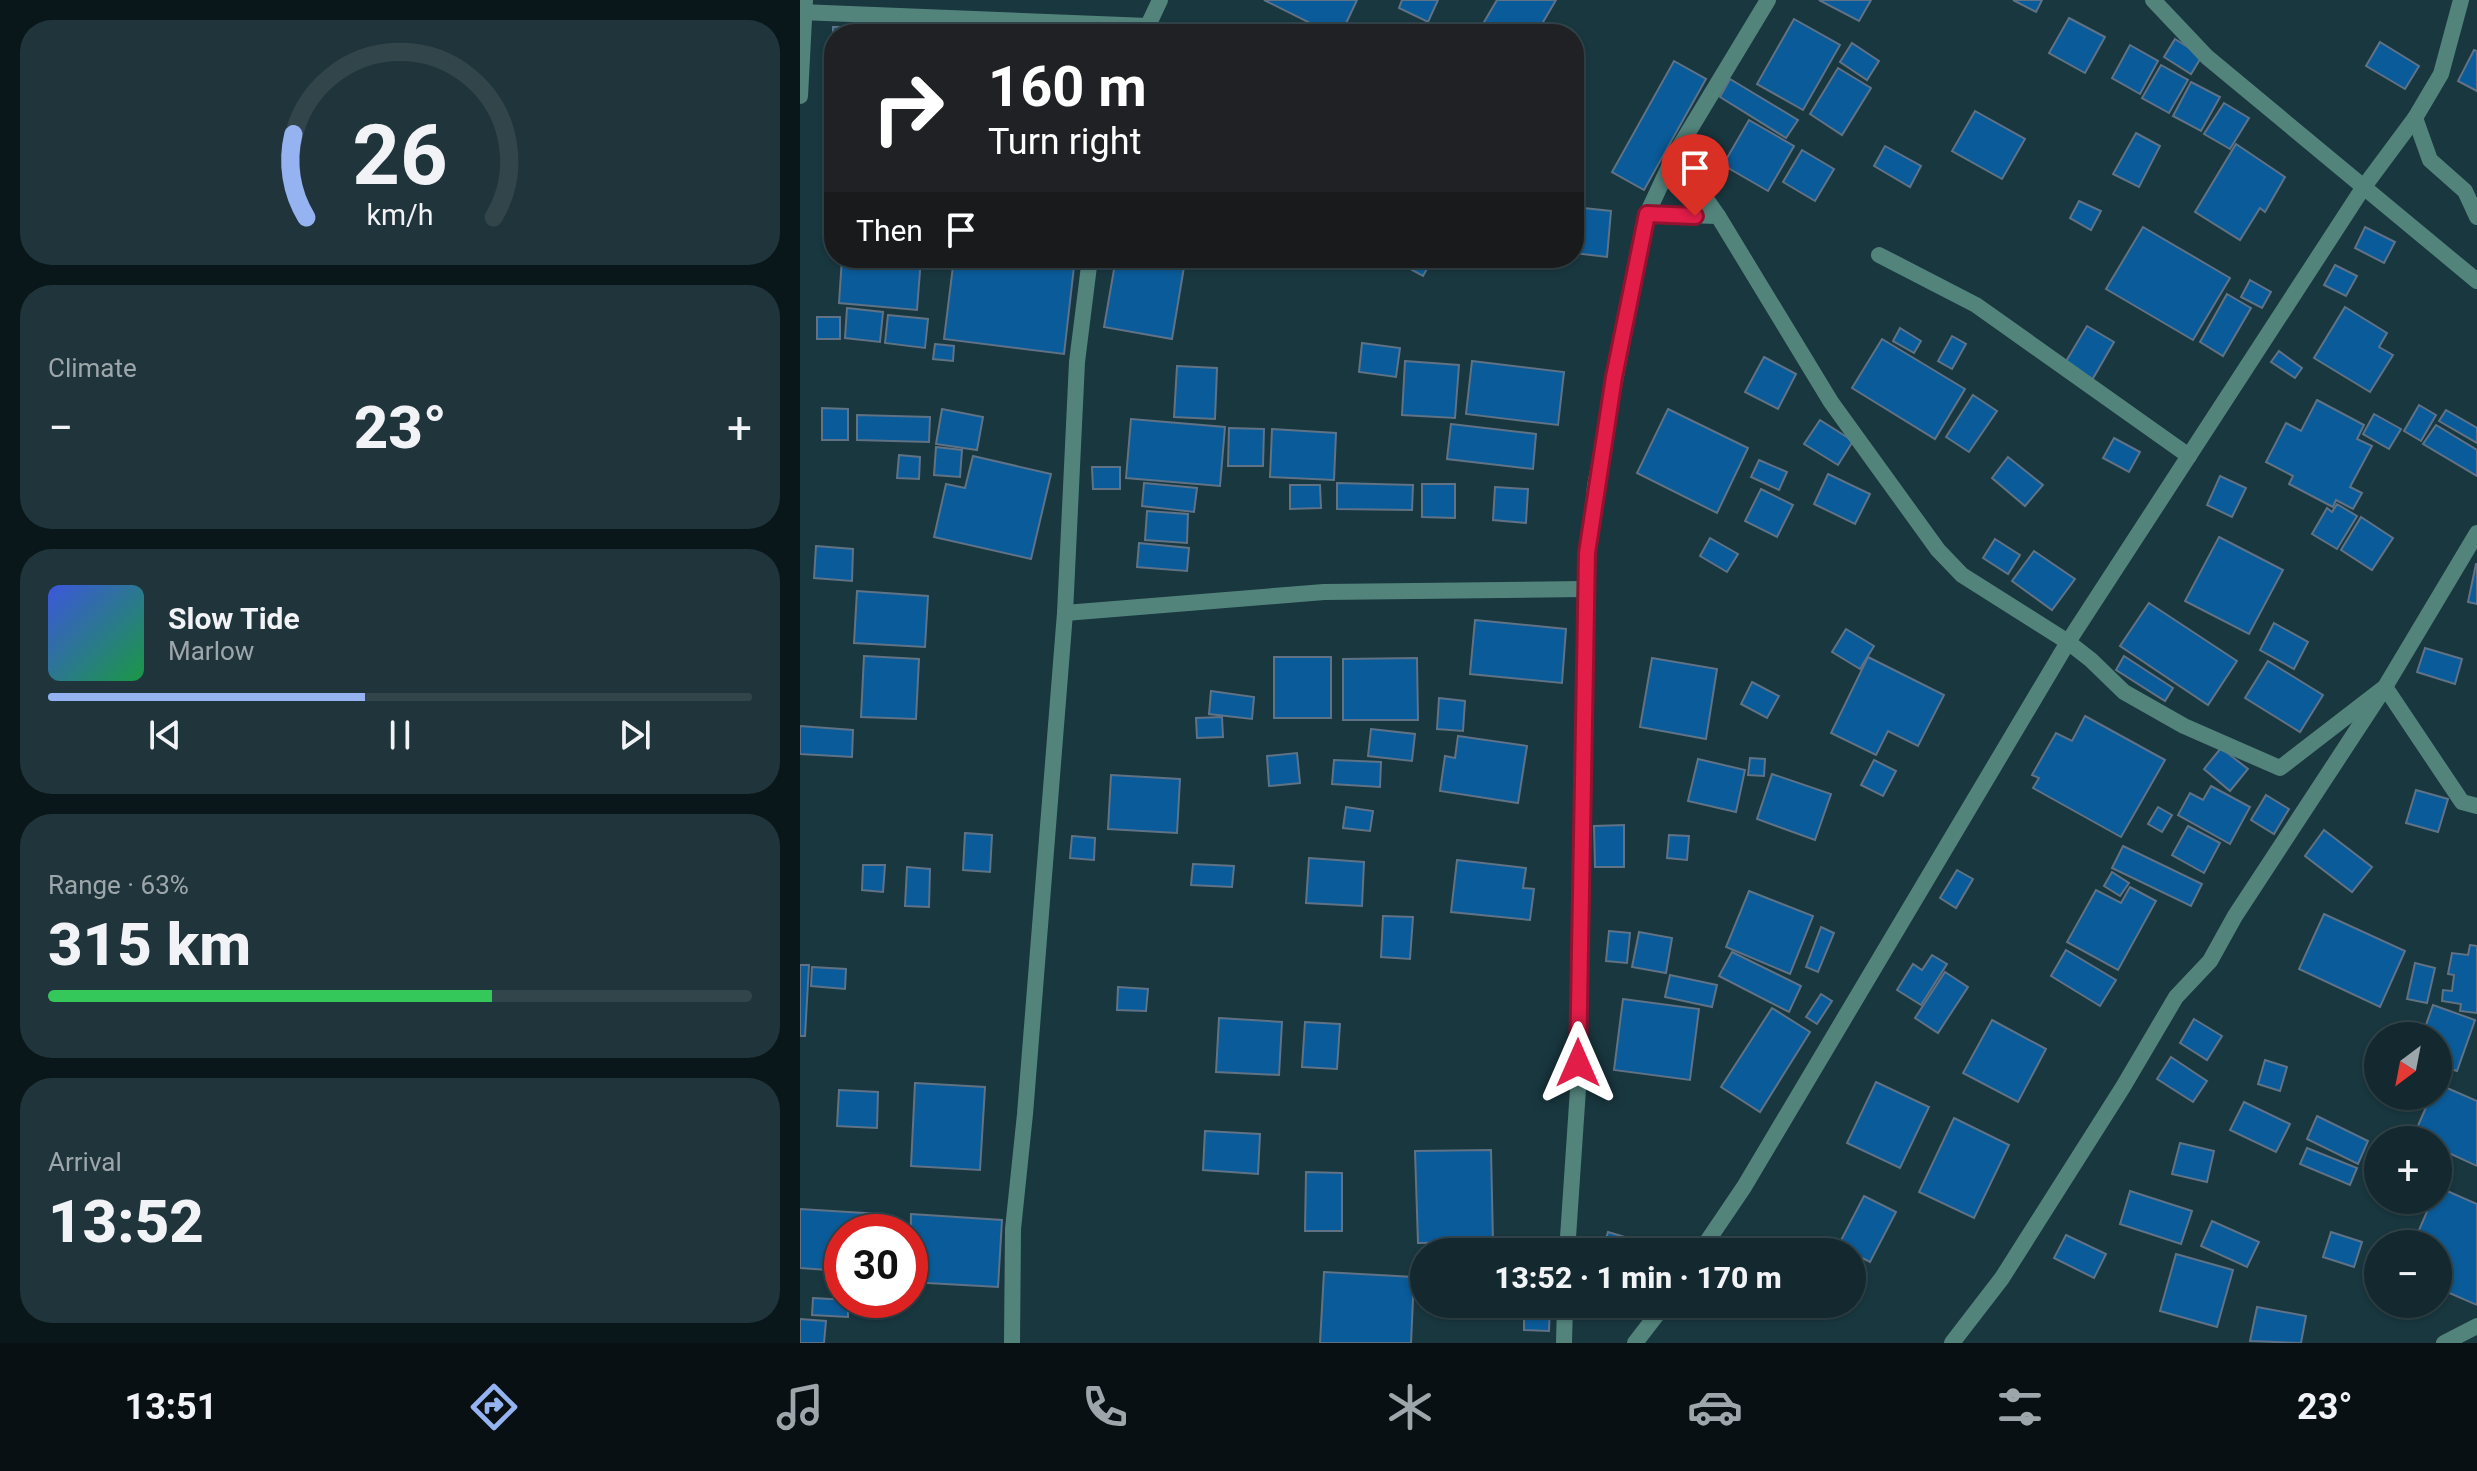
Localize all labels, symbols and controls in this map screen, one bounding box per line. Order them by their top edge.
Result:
text: 160 m [988,54,1147,120]
icon: right [856,56,960,160]
text: 26 [352,107,448,204]
text: Turn right [988,121,1141,163]
pin [1661,134,1729,216]
icon: arrive [1673,146,1717,190]
text: km/h [366,198,434,232]
icon: arrive [939,208,983,252]
text: Then [856,213,923,248]
text: Climate [48,353,137,383]
text: 23° [354,392,447,463]
text: − [48,402,73,454]
text: + [727,402,752,454]
text: Slow Tide [168,601,300,636]
text: Marlow [168,636,254,666]
icon: previous [143,713,187,757]
icon: pause [378,713,422,757]
icon: next [613,713,657,757]
text: Range · 63% [48,870,189,900]
text: 315 km [48,909,251,980]
position arrow [1536,1021,1620,1105]
north arrow [2364,1022,2452,1110]
map controls [2364,1022,2452,1318]
button: + [2364,1126,2452,1214]
text: Arrival [48,1147,122,1177]
text: 13:52 [48,1186,204,1257]
speed limit sign: 30 [824,1214,928,1318]
button: − [2364,1230,2452,1318]
text: 13:52 · 1 min · 170 m [1494,1260,1782,1295]
icon: directions [466,1379,522,1435]
icon: music [772,1379,828,1435]
icon: phone [1077,1379,1133,1435]
icon: climate [1382,1379,1438,1435]
icon: car [1687,1379,1743,1435]
icon: filters [1992,1379,2048,1435]
text: 13:51 [125,1386,217,1428]
text: 23° [2297,1386,2352,1428]

